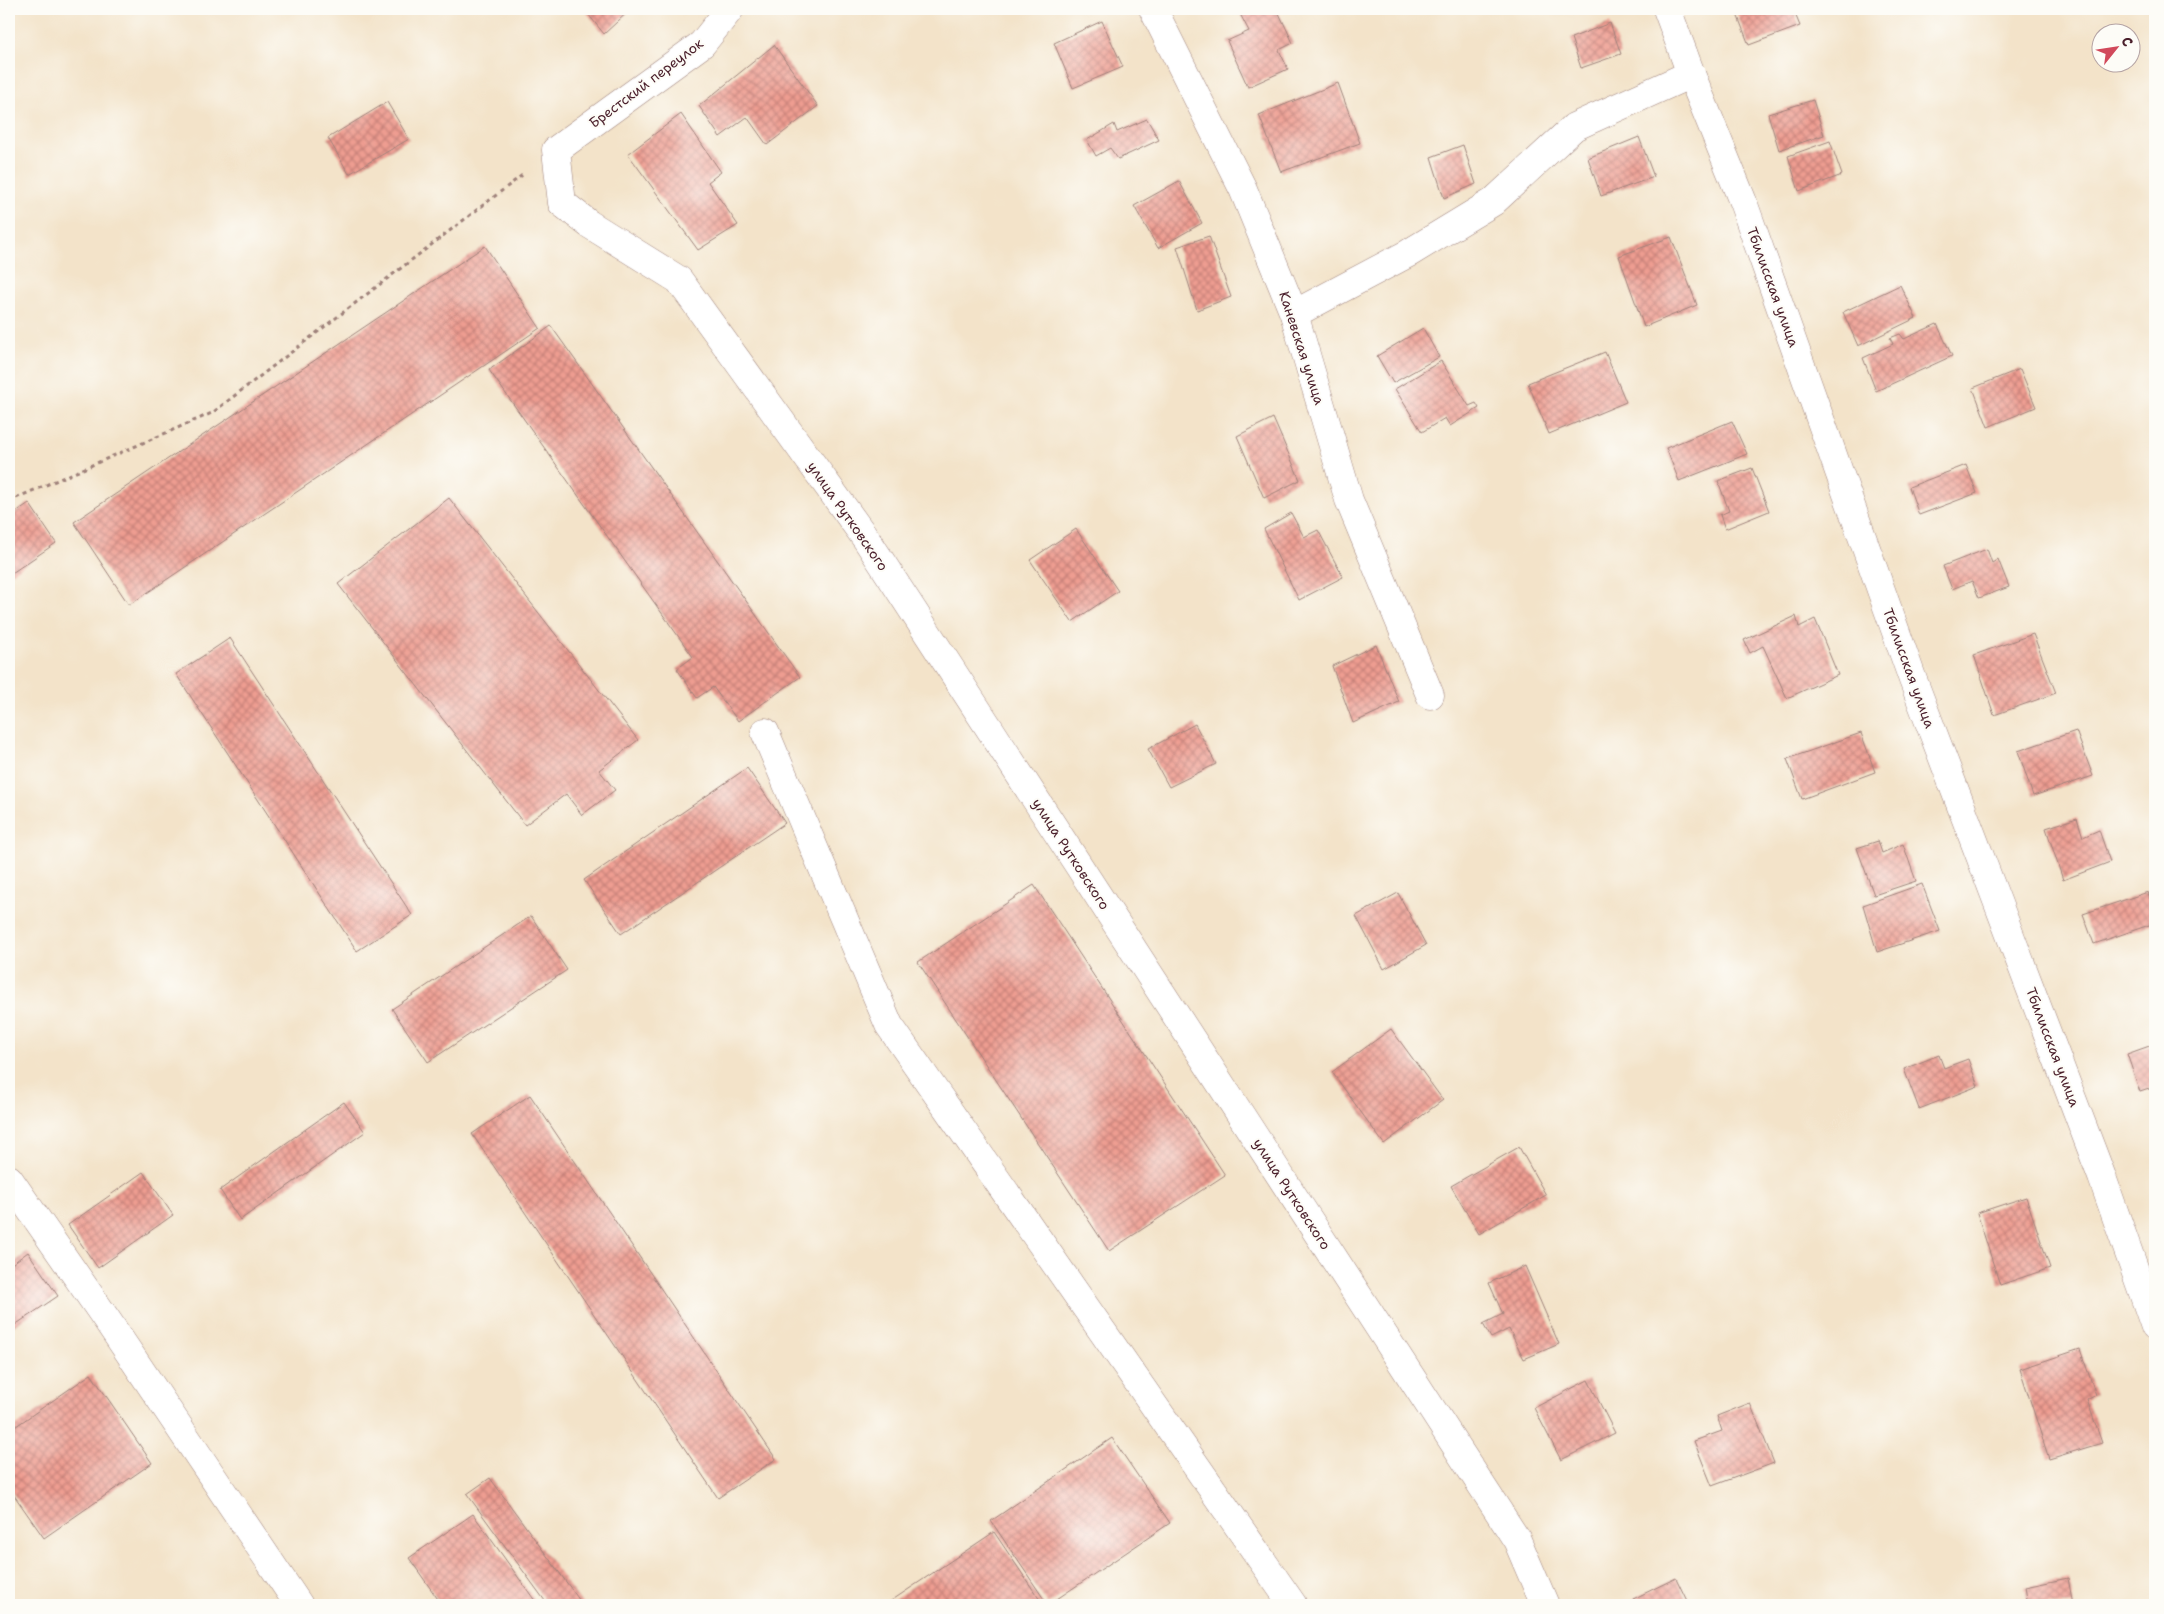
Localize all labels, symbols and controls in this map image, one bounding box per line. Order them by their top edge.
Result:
north arrow [2092,22,2142,72]
text: С [2117,33,2137,50]
street label: Брестский переулок [585,34,707,132]
street label: Тбилисская улица [1743,225,1803,350]
street label: Каневская улица [1275,289,1329,407]
street label: улица Рутковского [804,458,892,574]
street label: Тбилисская улица [1879,606,1939,731]
street label: улица Рутковского [1028,795,1114,913]
street label: Тбилисская улица [2022,985,2084,1110]
street label: улица Рутковского [1249,1135,1335,1253]

